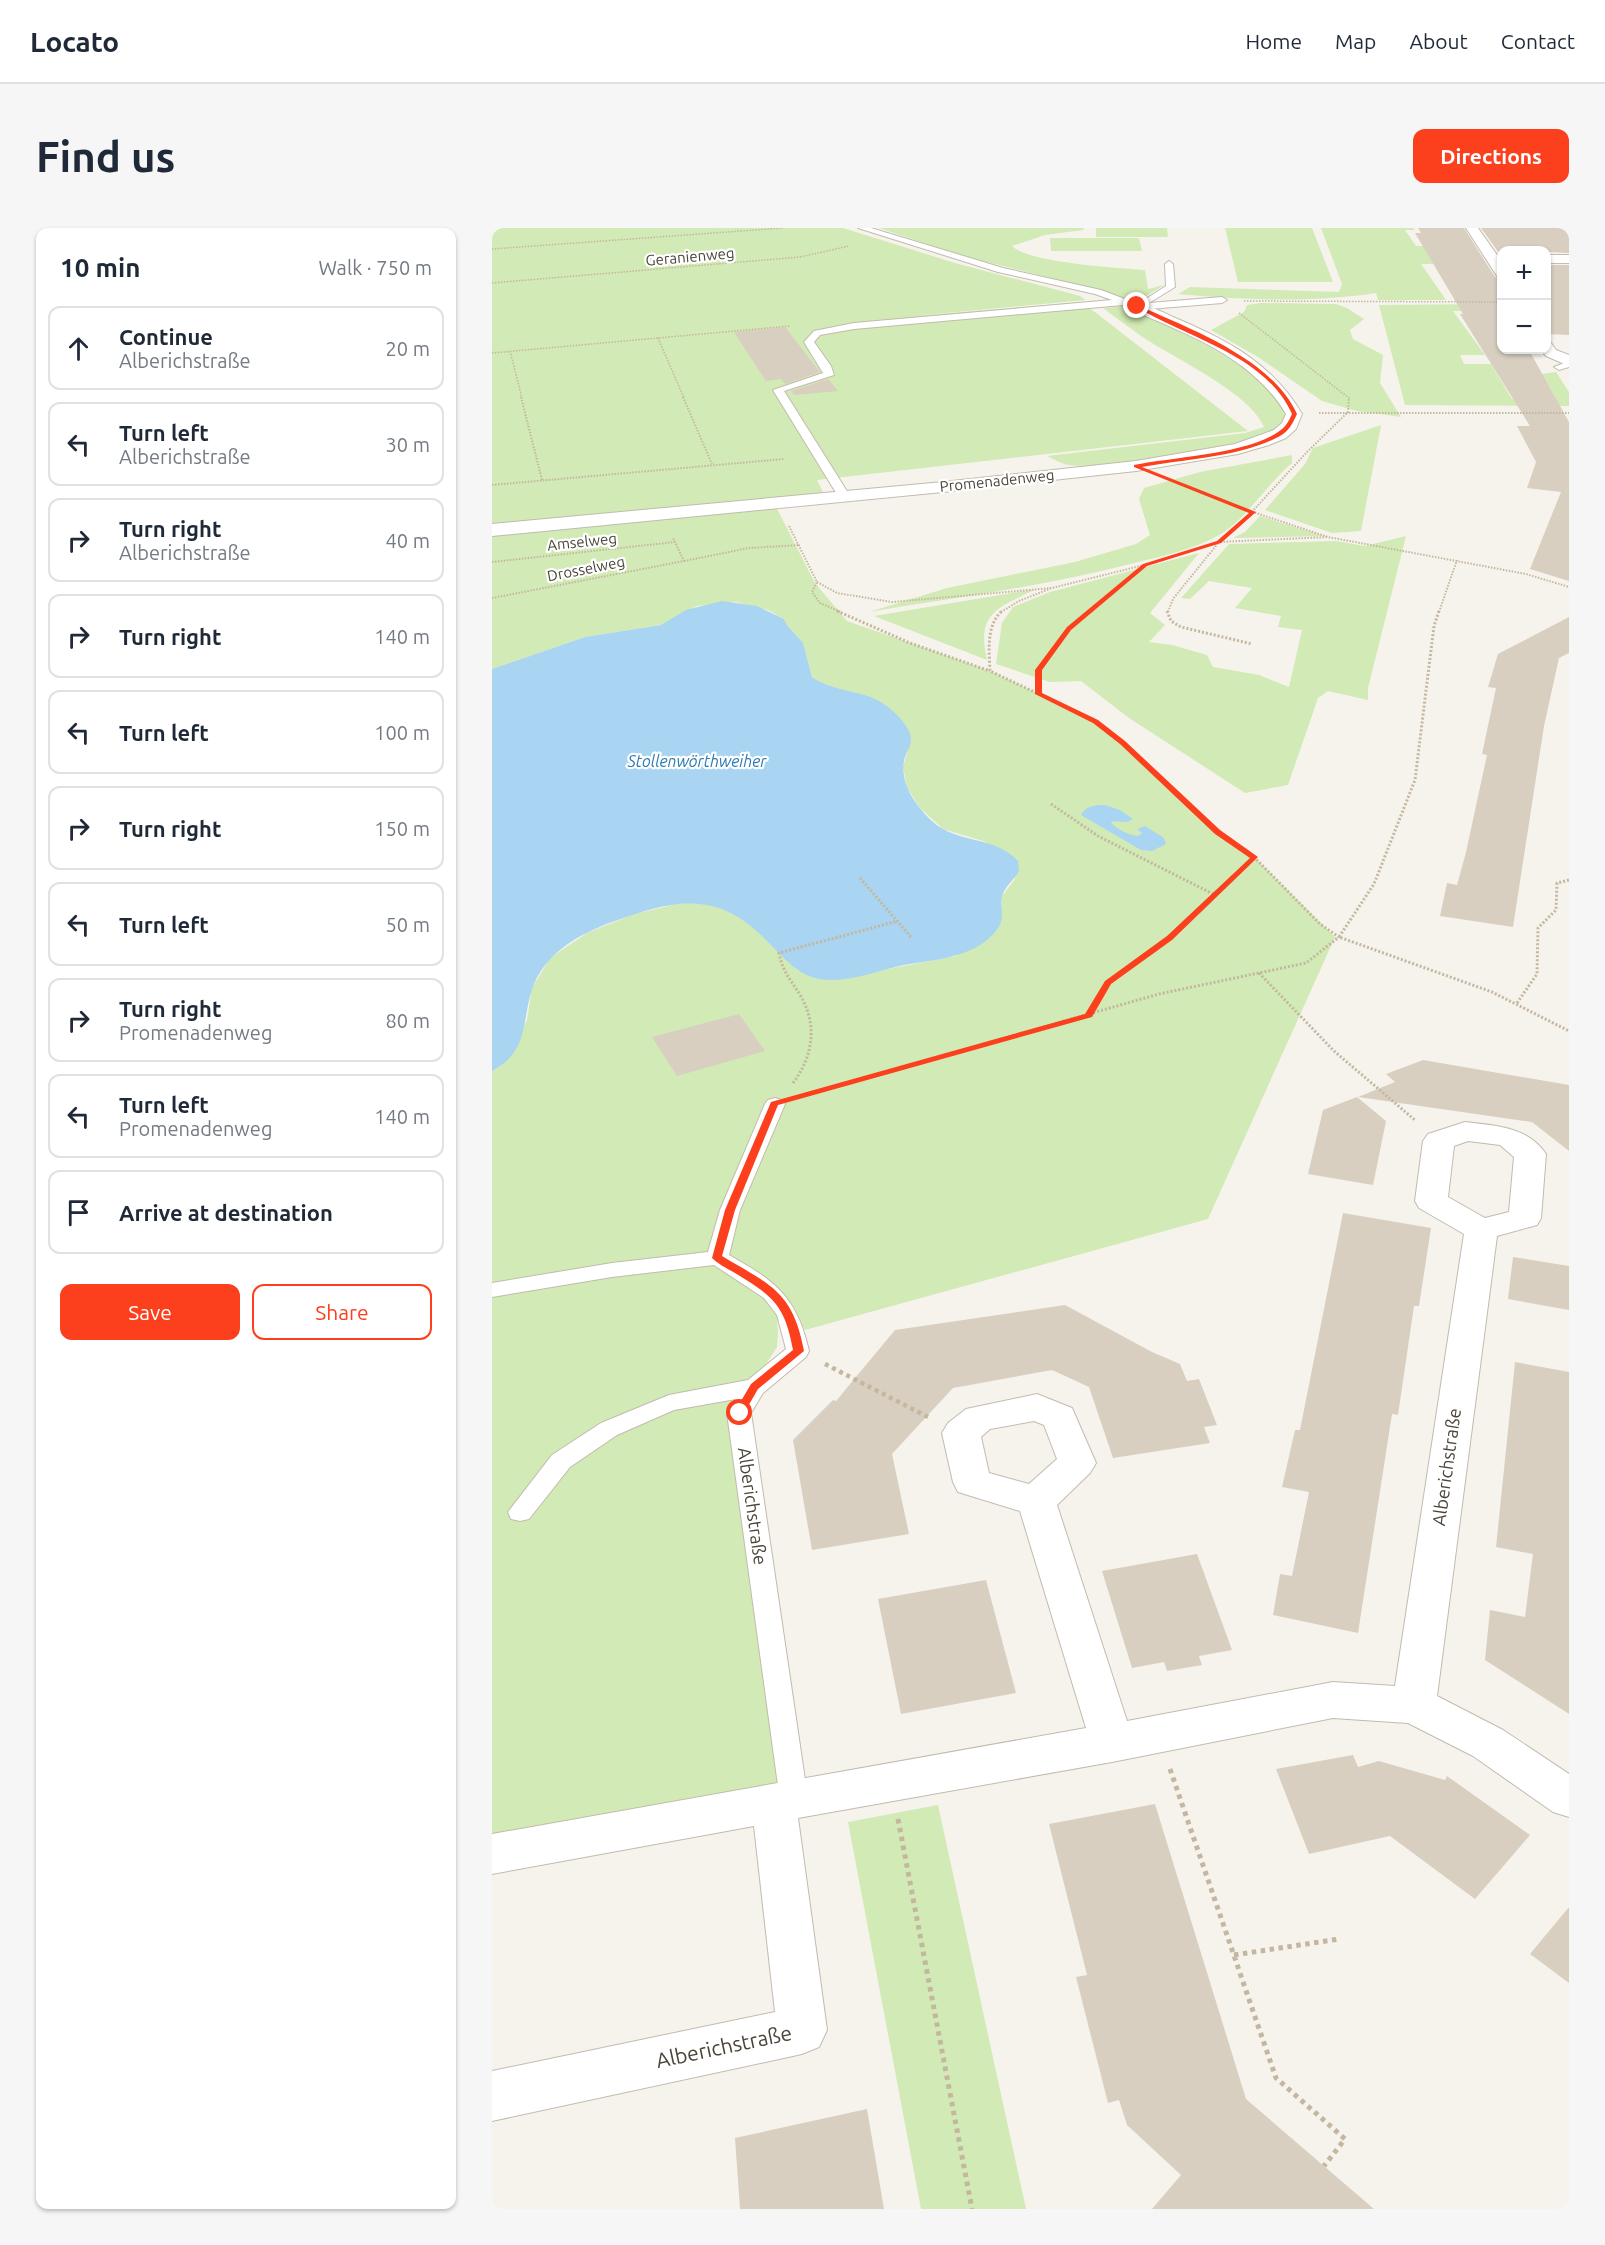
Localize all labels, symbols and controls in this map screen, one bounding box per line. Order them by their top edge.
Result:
text: Locato [30,26,119,57]
text: Home [1245,29,1302,53]
text: Map [1335,29,1376,53]
text: About [1409,29,1468,53]
text: Contact [1501,29,1575,53]
button: Directions [1413,129,1569,183]
text: Find us [36,133,175,180]
street label: Geranienweg [645,244,735,269]
map controls [1497,246,1551,354]
button: + [1497,246,1551,300]
text: 10 min [60,253,140,282]
text: Walk · 750 m [319,256,432,279]
route end [1123,292,1149,318]
button: − [1497,300,1551,354]
text: Continue [119,324,213,349]
icon: ahead [62,332,95,365]
text: 20 m [386,337,430,360]
text: Alberichstraße [119,349,251,372]
text: Turn left [119,420,209,445]
icon: left [62,428,95,461]
text: 30 m [386,433,430,456]
text: Alberichstraße [119,445,251,468]
street label: Promenadenweg [939,466,1055,495]
text: Turn right [119,516,221,541]
icon: right [62,524,95,557]
text: 40 m [386,529,430,552]
street label: Amselweg [546,529,618,554]
text: Alberichstraße [119,541,251,564]
street label: Drosselweg [546,553,626,584]
icon: right [62,620,95,653]
text: Turn right [119,624,221,649]
text: 140 m [374,625,430,648]
icon: left [62,716,95,749]
text: Turn left [119,720,209,745]
text: 100 m [374,721,430,744]
water label: Stollenwörthweiher [627,752,767,770]
icon: right [62,812,95,845]
text: Turn right [119,816,221,841]
text: 150 m [374,817,430,840]
icon: left [62,908,95,941]
text: Turn left [119,912,209,937]
text: 50 m [386,913,430,936]
text: Turn right [119,996,221,1021]
icon: right [62,1004,95,1037]
text: 80 m [386,1009,430,1032]
text: Promenadenweg [119,1021,272,1044]
text: Turn left [119,1092,209,1117]
icon: left [62,1100,95,1133]
text: 140 m [374,1105,430,1128]
text: Promenadenweg [119,1117,272,1140]
icon: arrive [62,1196,95,1229]
text: Arrive at destination [119,1200,333,1225]
button: Save [60,1284,240,1340]
button: Share [252,1284,432,1340]
route start [726,1399,752,1425]
street label: Alberichstraße [1428,1407,1464,1527]
street label: Alberichstraße [735,1446,771,1566]
street label: Alberichstraße [654,2020,794,2072]

